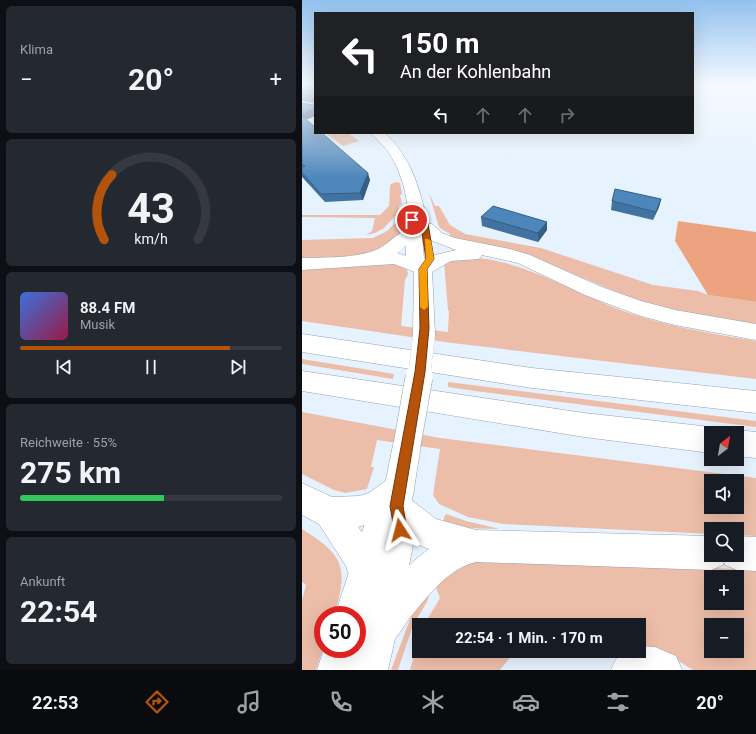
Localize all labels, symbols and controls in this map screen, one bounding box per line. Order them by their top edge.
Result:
text: 150 m [400,27,479,60]
icon: left [334,28,386,80]
text: Klima [20,42,53,57]
text: An der Kohlenbahn [400,61,551,82]
text: 20° [128,62,174,97]
text: − [20,67,33,92]
text: + [270,67,282,92]
icon: left [430,104,452,126]
icon: ahead [472,104,494,126]
icon: ahead [514,104,536,126]
icon: right [556,104,578,126]
text: 43 [127,184,175,233]
pin [395,203,429,237]
icon: arrive [401,209,423,231]
text: km/h [134,231,168,247]
text: 88.4 FM [80,299,135,317]
text: Musik [80,317,115,332]
icon: previous [53,356,75,378]
icon: pause [140,356,162,378]
icon: next [227,356,249,378]
north arrow [704,426,744,466]
map controls [704,426,744,658]
text: Reichweite · 55% [20,435,117,450]
text: 275 km [20,455,121,490]
button: sound [704,474,744,514]
position arrow [379,509,421,551]
button: search [704,522,744,562]
button: + [704,570,744,610]
text: Ankunft [20,574,65,589]
text: 22:54 [20,594,97,629]
speed limit sign: 50 [314,606,366,658]
button: − [704,618,744,658]
text: 22:54 · 1 Min. · 170 m [455,629,603,647]
icon: directions [143,688,171,716]
icon: music [235,688,263,716]
icon: phone [327,688,355,716]
icon: climate [419,688,447,716]
icon: car [512,688,540,716]
icon: filters [604,688,632,716]
text: 22:53 [32,692,79,713]
text: 20° [696,692,724,713]

